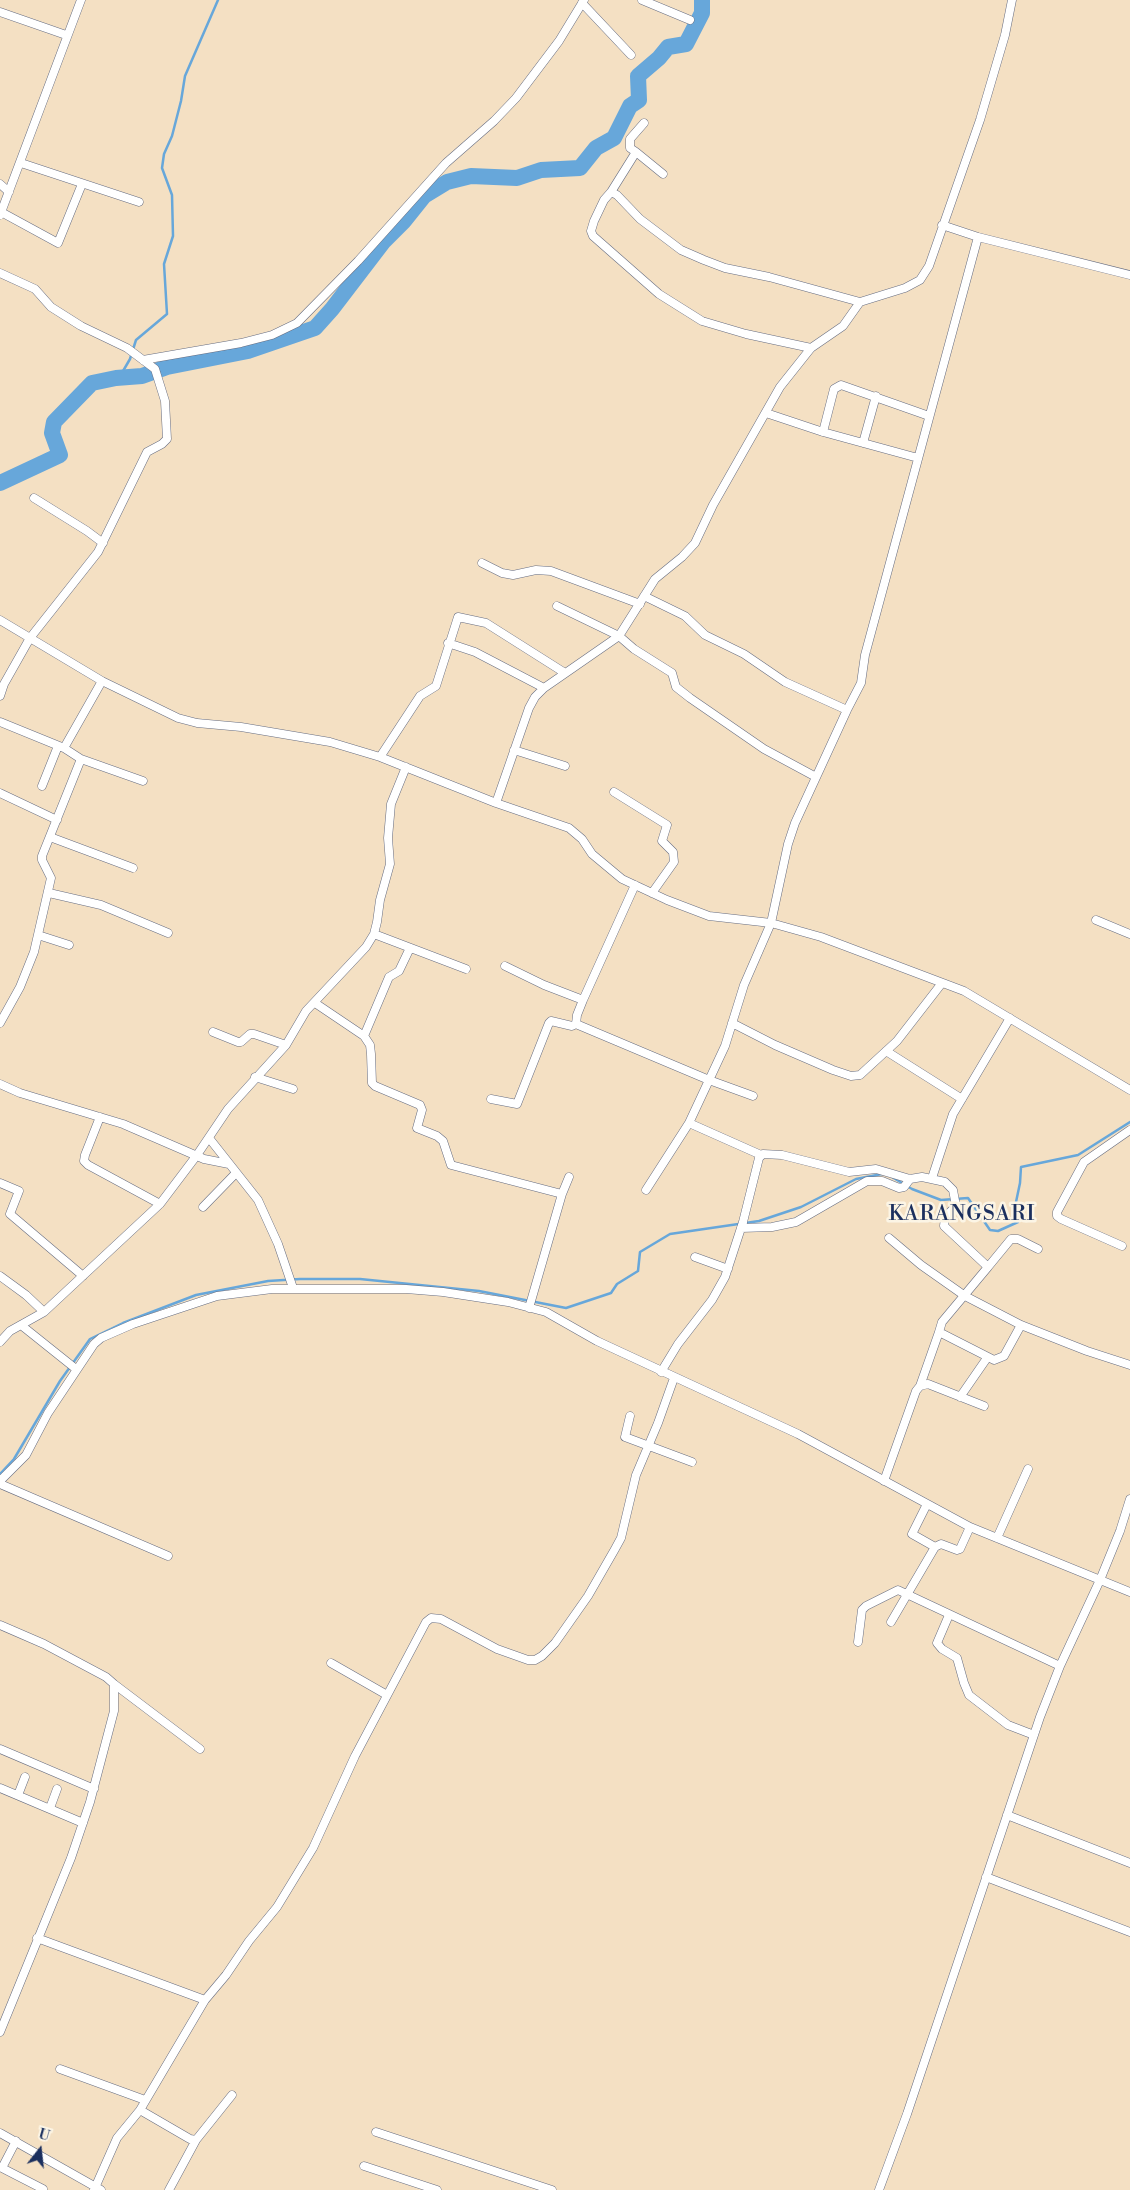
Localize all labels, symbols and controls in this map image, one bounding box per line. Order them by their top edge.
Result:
district label: KARANGSARI [887,1202,1037,1228]
north arrow [15,2125,65,2175]
text: U [36,2125,52,2146]

